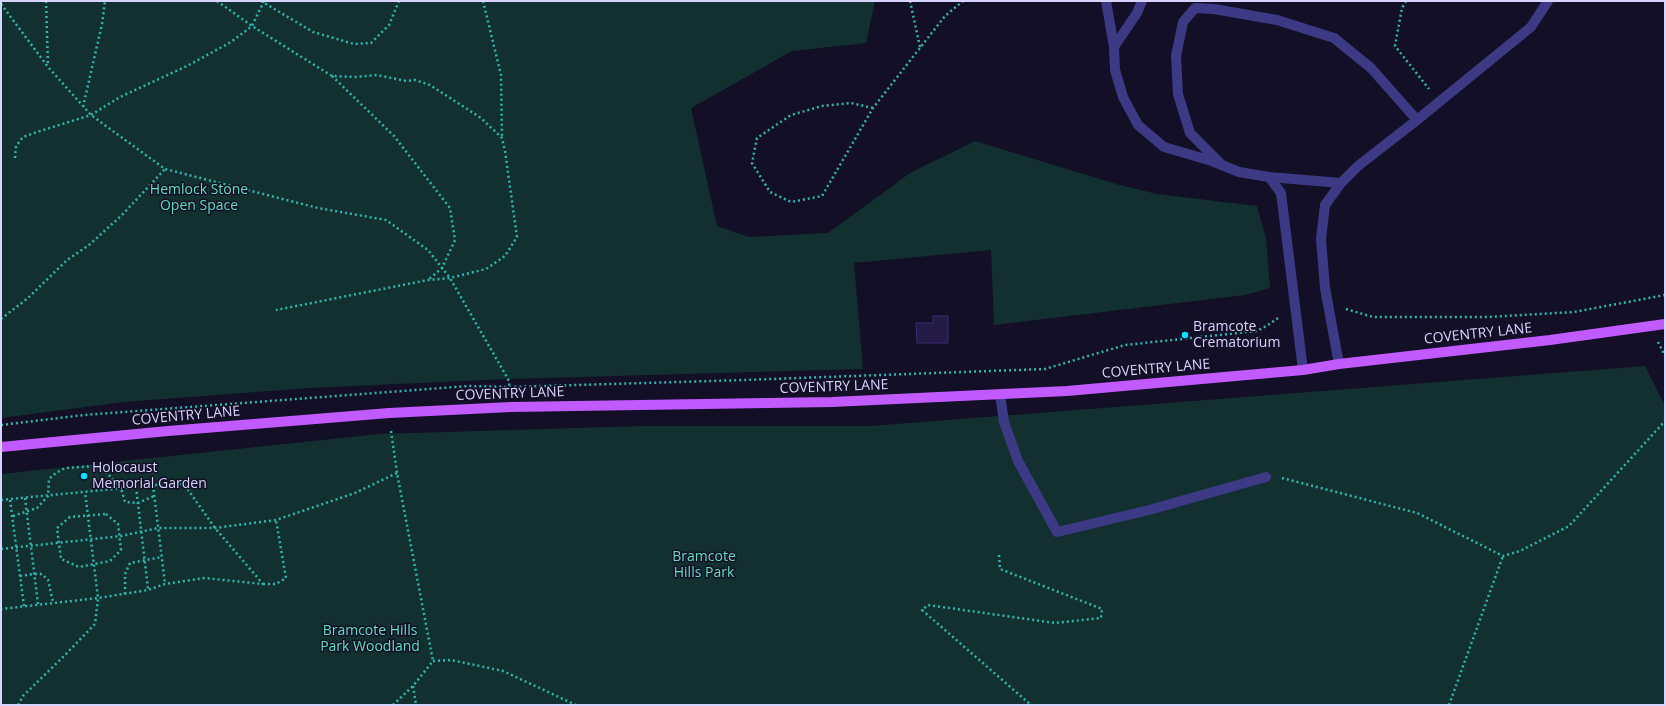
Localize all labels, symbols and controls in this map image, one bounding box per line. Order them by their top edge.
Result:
park label: Hemlock Stone Open Space [150,182,248,214]
place label: Bramcote Crematorium [1193,319,1280,352]
street label: COVENTRY LANE [1423,320,1533,348]
marker: Bramcote Crematorium [1180,330,1190,340]
street label: COVENTRY LANE [1101,356,1211,382]
street label: COVENTRY LANE [779,377,889,397]
street label: COVENTRY LANE [455,384,565,404]
street label: COVENTRY LANE [131,403,241,429]
place label: Holocaust Memorial Garden [92,460,207,492]
marker: Holocaust Memorial Garden [79,471,89,481]
park label: Bramcote Hills Park [672,549,736,582]
park label: Bramcote Hills Park Woodland [320,623,420,656]

